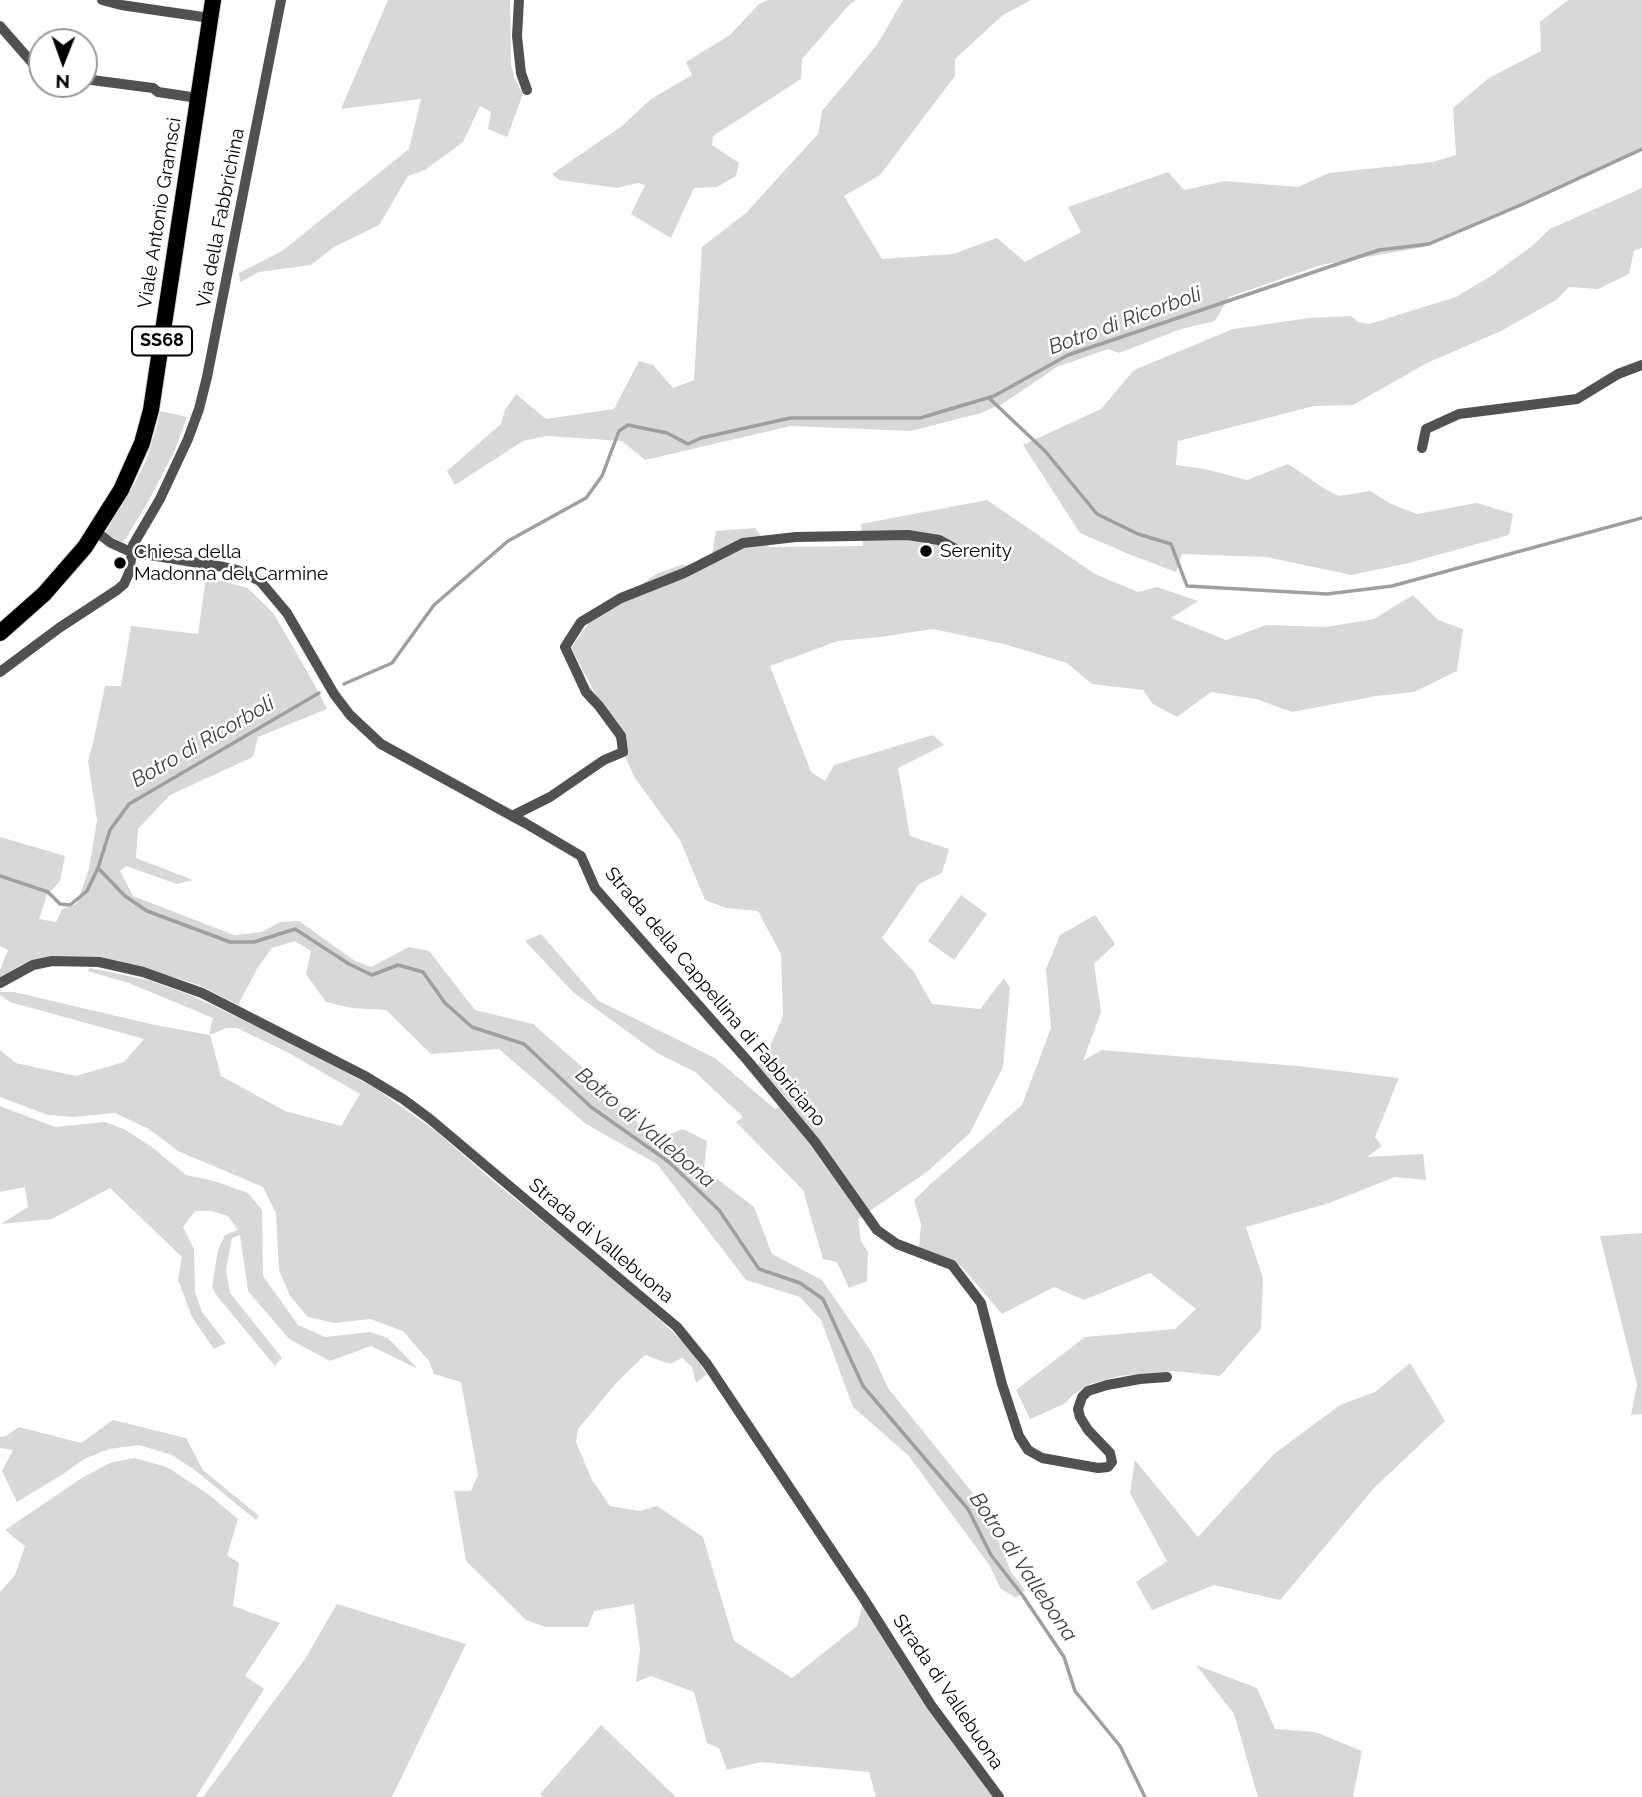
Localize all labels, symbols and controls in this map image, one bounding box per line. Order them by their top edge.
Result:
north arrow [28,28,98,98]
text: N [55,71,70,93]
street label: Viale Antonio Gramsci [134,116,186,310]
street label: Via della Fabbrichina [192,126,250,310]
water label: Botro di Ricorboli [1045,282,1205,360]
road number: SS68 [132,326,192,356]
place label: Serenity [940,540,1012,562]
place label: Chiesa della Madonna del Carmine [134,541,328,585]
marker: Serenity [918,543,934,559]
marker: Chiesa della Madonna del Carmine [112,555,128,571]
water label: Botro di Ricorboli [127,691,279,793]
street label: Strada della Cappellina di Fabbriciano [600,863,830,1131]
water label: Botro di Vallebona [570,1062,720,1194]
street label: Strada di Vallebuona [524,1174,678,1308]
water label: Botro di Vallebona [964,1488,1082,1646]
street label: Strada di Vallebuona [888,1610,1008,1774]

